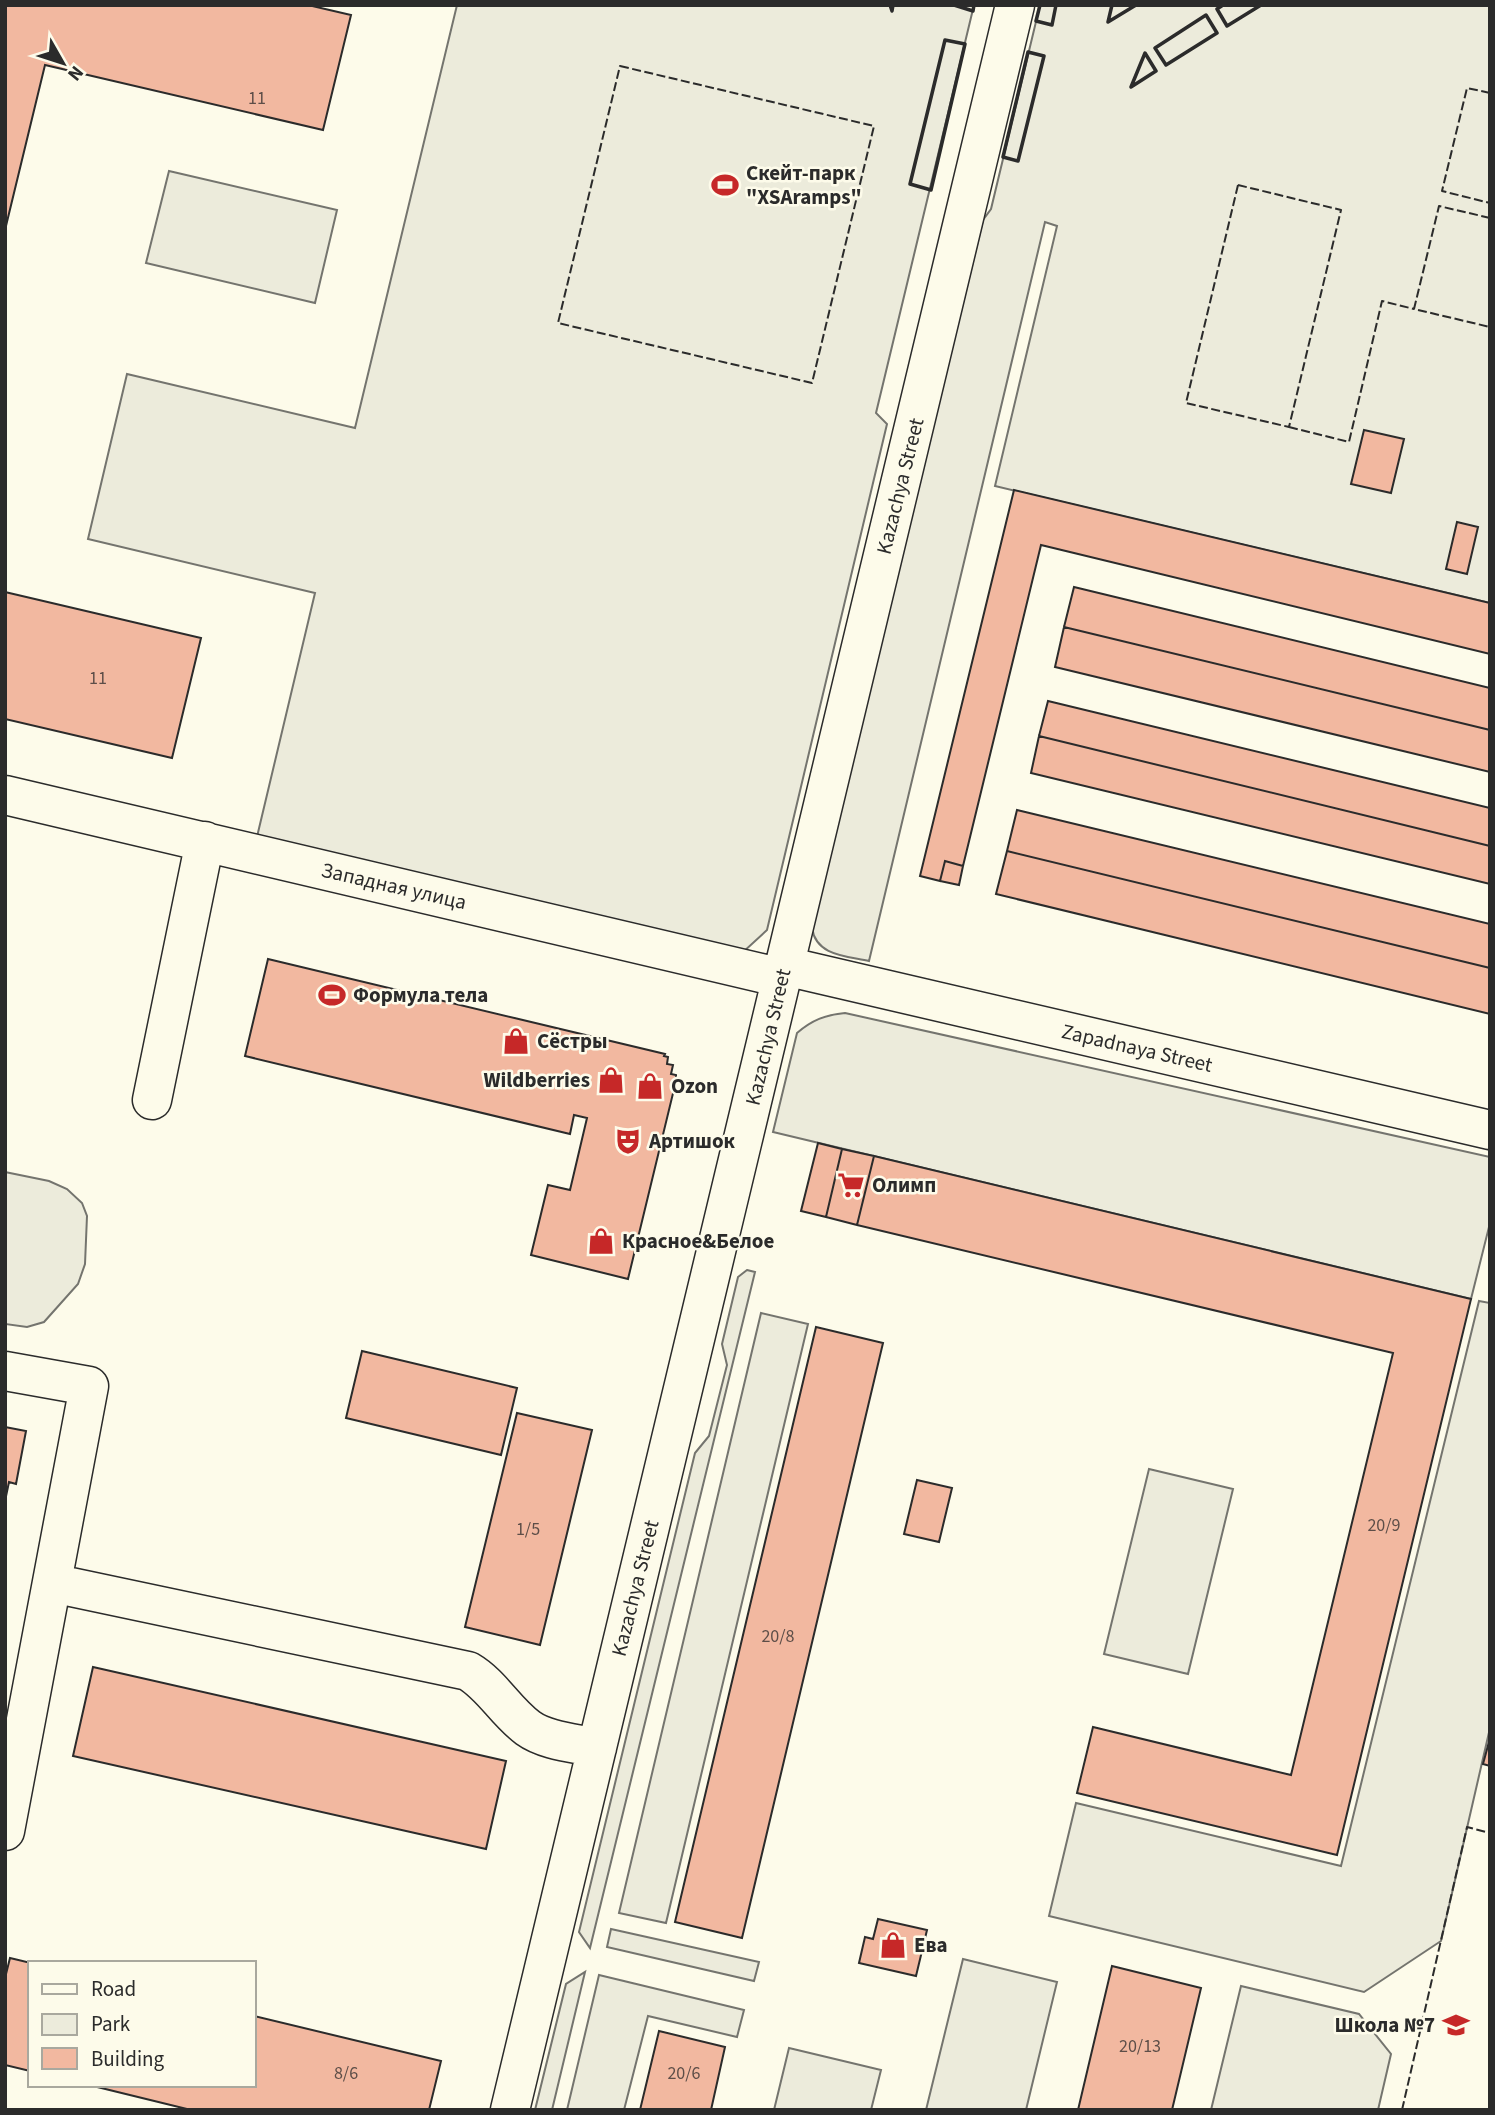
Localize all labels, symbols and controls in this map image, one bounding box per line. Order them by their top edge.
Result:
north arrow [28,28,98,98]
text: N [61,59,90,86]
house number: 11 [248,86,266,111]
place label: Скейт-парк "XSAramps" [746,158,862,212]
sports icon: Скейт-парк "XSAramps" [710,170,740,200]
street label: Kazachya Street [869,415,931,557]
house number: 11 [89,666,107,691]
street label: Западная улица [319,855,469,917]
street label: Kazachya Street [738,966,798,1108]
sports icon: Формула тела [317,980,347,1010]
place label: Формула тела [353,980,488,1010]
street label: Zapadnaya Street [1059,1016,1215,1080]
shop icon: Сёстры [501,1026,531,1056]
place label: Сёстры [537,1026,608,1056]
place label: Wildberries [483,1065,590,1095]
shop icon: Wildberries [596,1065,626,1095]
shop icon: Ozon [635,1071,665,1101]
place label: Ozon [671,1071,718,1101]
theatre icon: Артишок [613,1126,643,1156]
place label: Артишок [648,1126,736,1156]
supermarket icon: Олимп [836,1170,866,1200]
place label: Олимп [872,1170,936,1200]
shop icon: Красное&Белое [586,1226,616,1256]
place label: Красное&Белое [622,1226,774,1256]
house number: 20/9 [1367,1513,1401,1538]
house number: 1/5 [516,1517,540,1542]
street label: Kazachya Street [604,1517,666,1659]
house number: 20/8 [761,1624,795,1649]
shop icon: Ева [878,1930,908,1960]
place label: Ева [914,1930,948,1960]
legend [28,1961,256,2087]
text: Road [91,1974,136,2004]
text: Park [91,2009,131,2039]
place label: Школа №7 [1335,2010,1435,2040]
school or university icon: Школа №7 [1441,2010,1471,2040]
house number: 20/13 [1119,2034,1161,2059]
text: Building [91,2044,165,2074]
house number: 8/6 [334,2061,358,2086]
house number: 20/6 [667,2061,701,2086]

